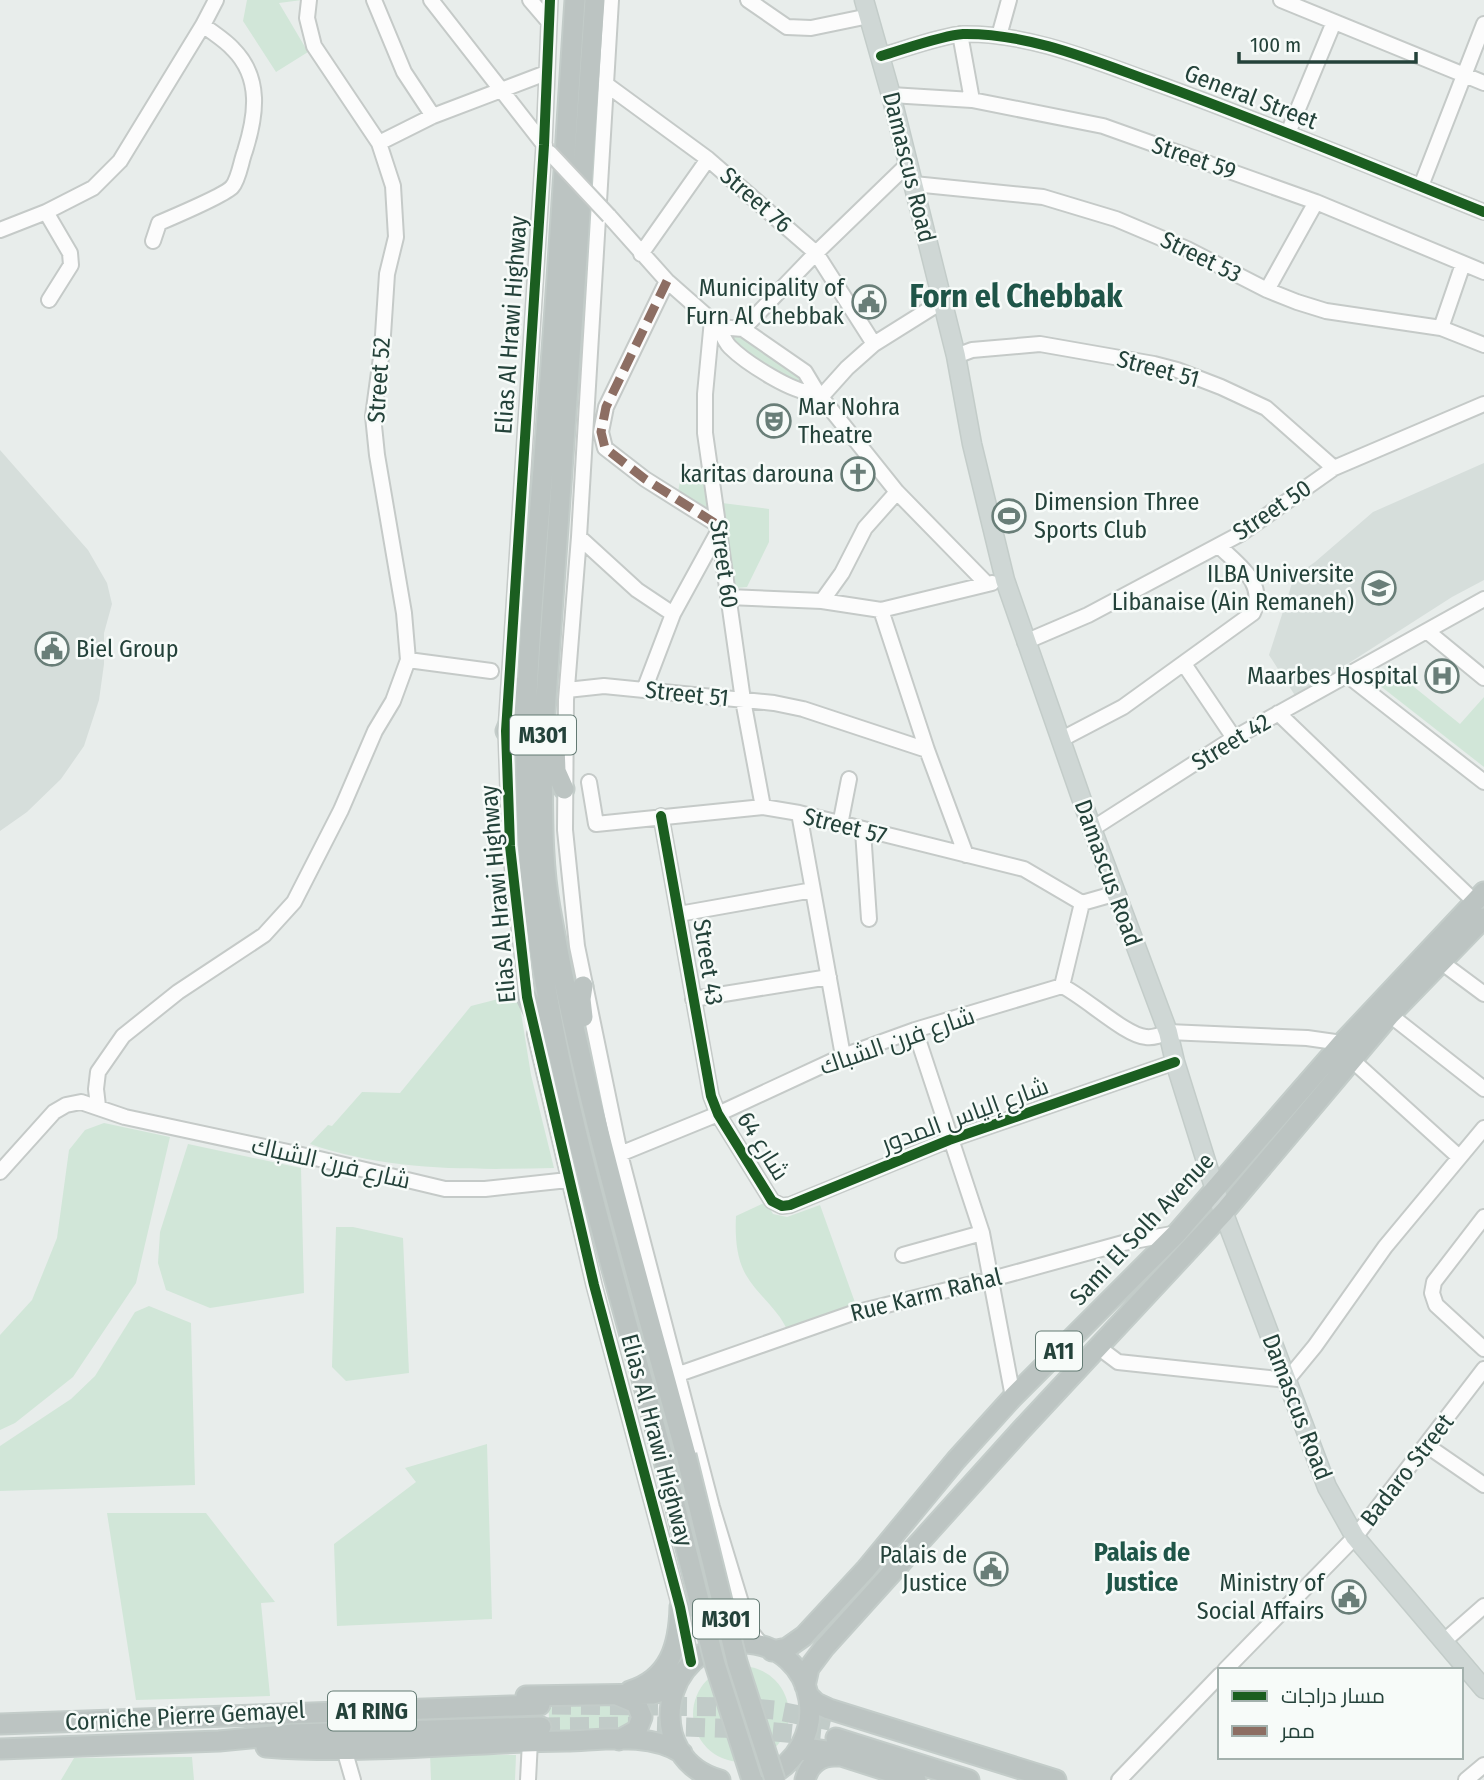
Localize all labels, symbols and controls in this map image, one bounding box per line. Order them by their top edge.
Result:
scale bar [1239,21,1416,65]
text: 100 m [1250,32,1301,58]
street label: General Street [1181,59,1322,135]
street label: Damascus Road [877,89,941,245]
street label: Street 59 [1148,131,1240,185]
street label: Street 76 [714,161,798,239]
street label: Elias Al Hrawi Highway [489,215,533,435]
street label: Street 53 [1156,225,1246,289]
place label: Municipality of Furn Al Chebbak [686,274,846,330]
district label: Forn el Chebbak [910,277,1123,315]
public building icon: Municipality of Furn Al Chebbak [850,283,888,321]
street label: Street 52 [362,336,396,424]
street label: Street 51 [1114,345,1202,393]
place label: Mar Nohra Theatre [798,393,900,449]
theatre icon: Mar Nohra Theatre [755,402,793,440]
church icon: karitas darouna [839,455,877,493]
place label: karitas darouna [680,460,834,488]
street label: Street 50 [1228,474,1316,546]
place label: Dimension Three Sports Club [1034,488,1199,544]
sports icon: Dimension Three Sports Club [990,497,1028,535]
street label: Street 60 [704,518,744,610]
place label: ILBA Universite Libanaise (Ain Remaneh) [1112,560,1354,616]
school or university icon: ILBA Universite Libanaise (Ain Remaneh) [1360,569,1398,607]
public building icon: Biel Group [33,630,71,668]
place label: Biel Group [76,635,178,663]
hospital icon: Maarbes Hospital [1423,657,1461,695]
place label: Maarbes Hospital [1247,662,1418,690]
street label: Street 51 [644,676,730,712]
street label: Street 42 [1187,708,1275,776]
road number: M301 [510,716,576,754]
street label: Elias Al Hrawi Highway [474,784,521,1004]
street label: Damascus Road [1069,796,1147,950]
street label: Street 57 [800,802,890,850]
street label: Street 43 [687,917,729,1007]
street label: شارع فرن الشباك [816,1001,979,1083]
street label: شارع إلياس المدور [876,1072,1053,1161]
street label: شارع 64 [729,1106,795,1187]
street label: شارع فرن الشباك [248,1131,413,1197]
street label: Sami El Solh Avenue [1064,1147,1220,1311]
street label: Rue Karm Rahal [847,1263,1005,1327]
street label: Damascus Road [1256,1330,1338,1484]
street label: Elias Al Hrawi Highway [615,1331,699,1550]
road number: A11 [1036,1332,1082,1370]
street label: Badaro Street [1355,1408,1460,1532]
district label: Palais de Justice [1094,1537,1190,1598]
place label: Palais de Justice [880,1541,967,1597]
public building icon: Palais de Justice [972,1550,1010,1588]
place label: Ministry of Social Affairs [1197,1569,1326,1625]
public building icon: Ministry of Social Affairs [1330,1578,1368,1616]
road number: M301 [693,1600,759,1638]
legend [1218,1668,1463,1759]
text: مسار دراجات [1281,1683,1385,1709]
road number: A1 RING [328,1692,416,1730]
street label: Corniche Pierre Gemayel [64,1696,306,1736]
text: ممر [1280,1718,1315,1744]

